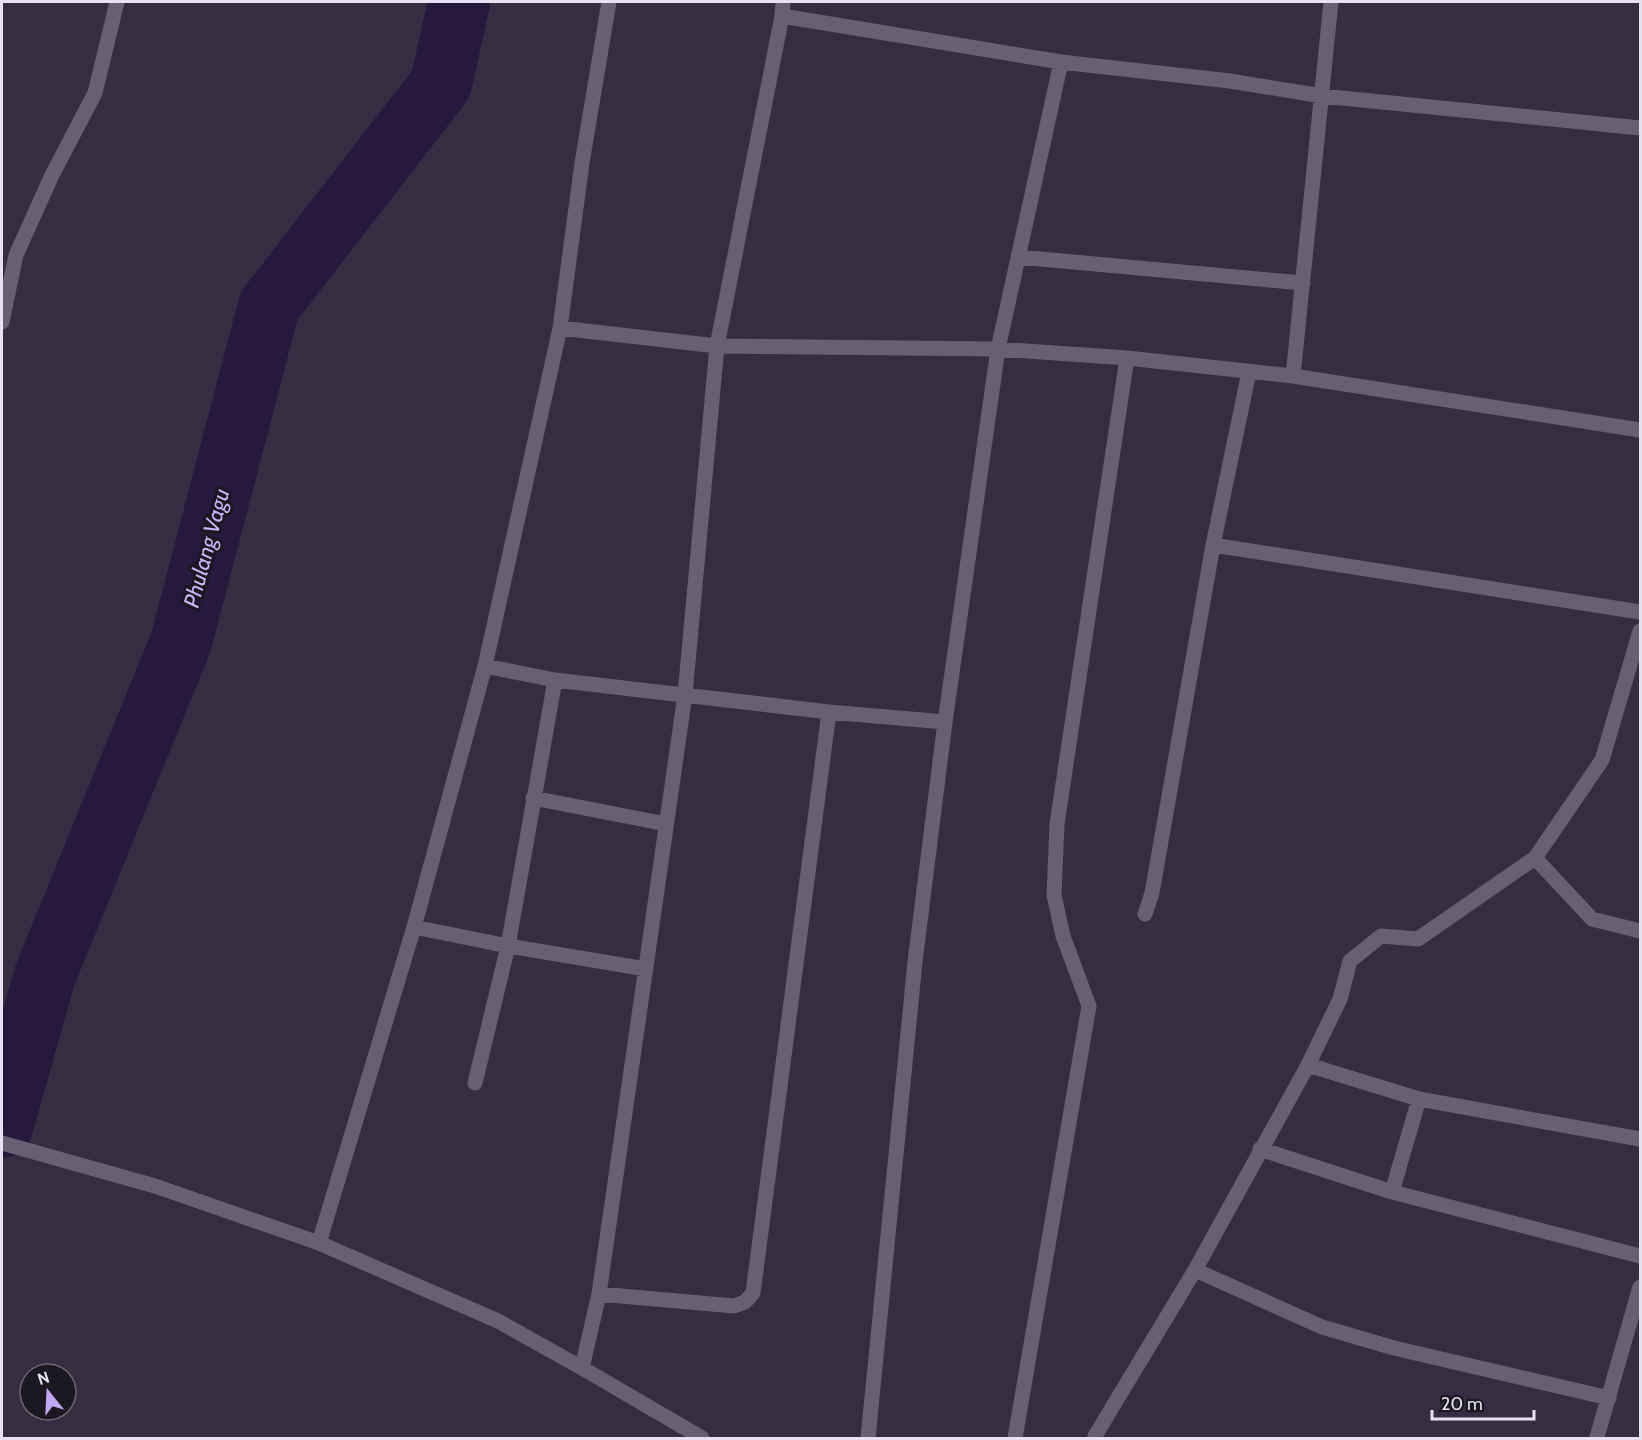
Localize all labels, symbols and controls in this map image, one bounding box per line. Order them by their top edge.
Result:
water label: Phulang Vagu [178,486,235,610]
north arrow [18,1362,78,1422]
text: N [35,1367,52,1389]
scale bar [1432,1383,1534,1421]
text: 20 m [1441,1393,1483,1415]

